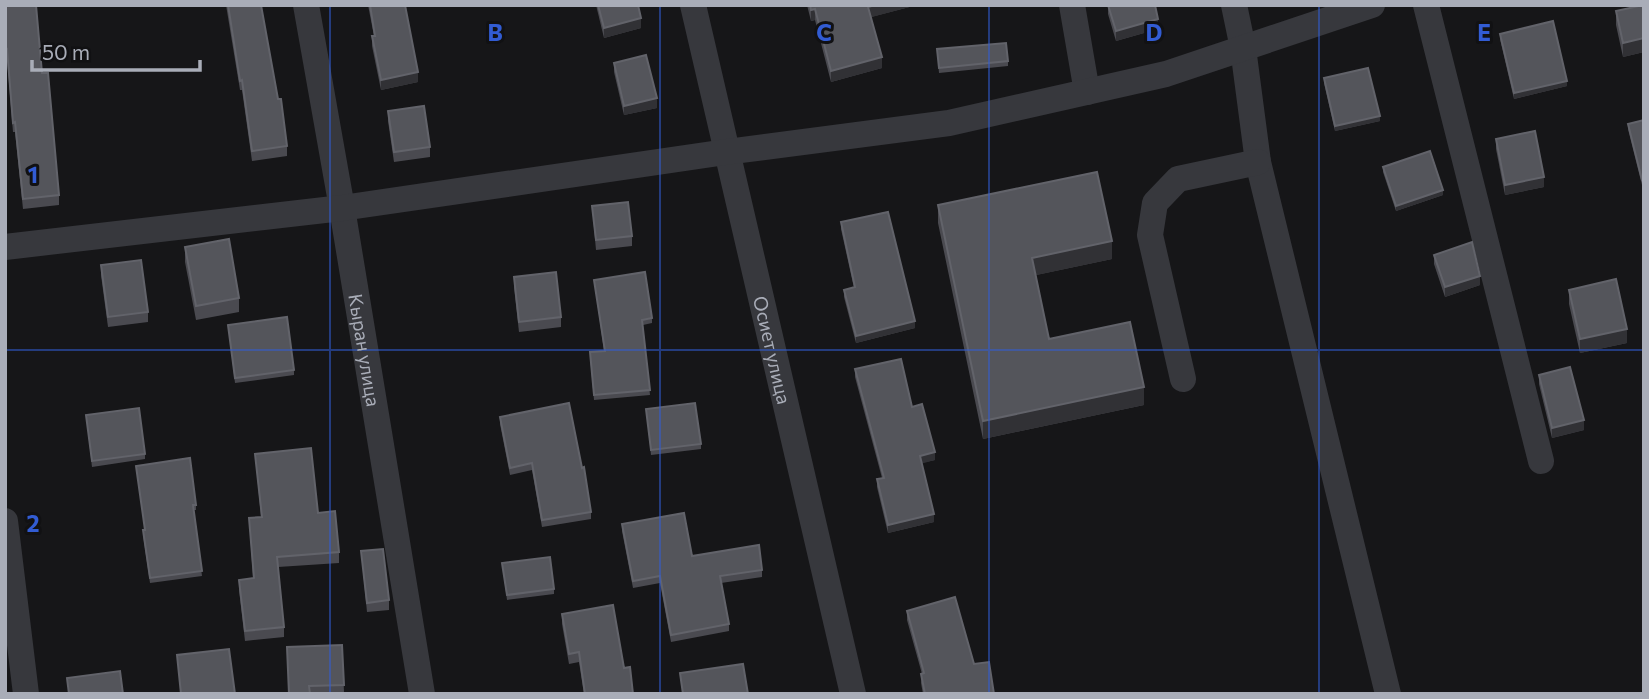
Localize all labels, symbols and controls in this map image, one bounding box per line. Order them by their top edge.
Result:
text: B [487,18,503,46]
text: C [816,18,832,46]
text: D [1146,18,1163,46]
text: E [1477,18,1491,46]
scale bar [32,28,200,72]
text: 50 m [42,39,90,64]
text: 1 [28,160,38,188]
street label: Кыран улица [345,292,386,408]
street label: Осиет улица [749,293,797,406]
text: 2 [26,509,40,537]

